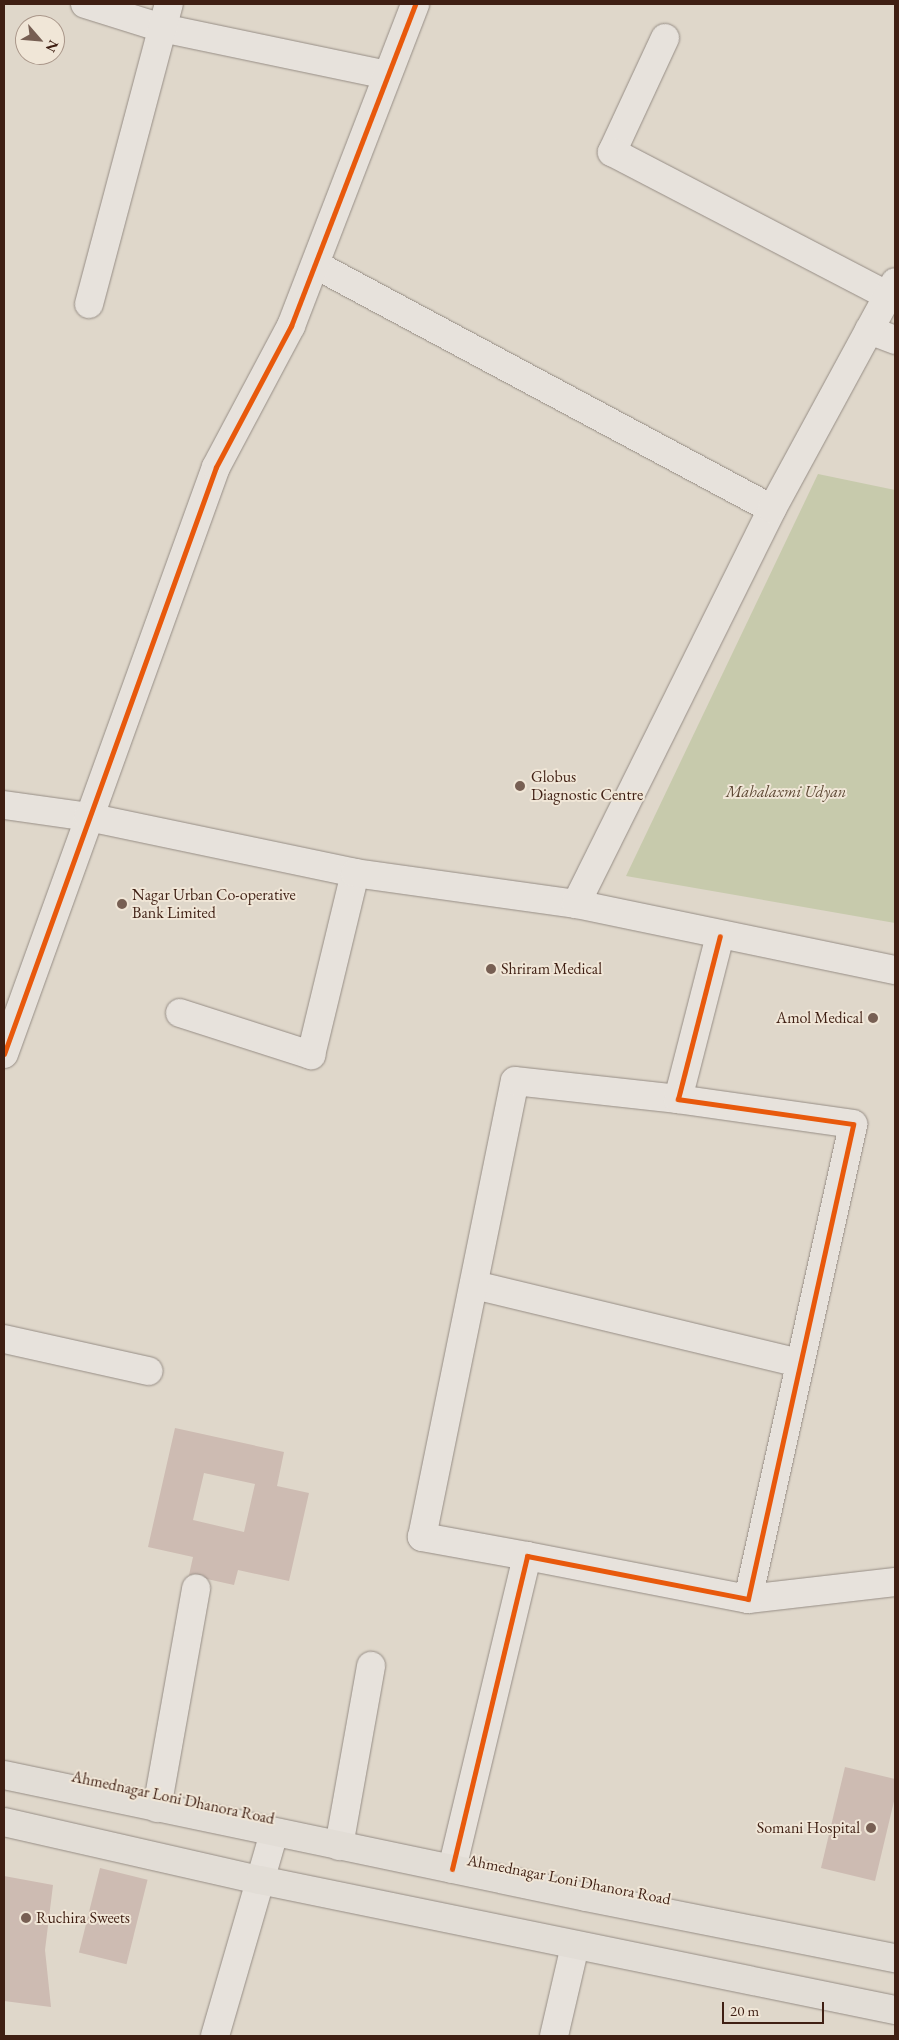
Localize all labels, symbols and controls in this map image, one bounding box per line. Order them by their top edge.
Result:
north arrow [15,15,65,65]
text: N [42,37,63,55]
place label: Globus Diagnostic Centre [531,767,643,805]
marker: Globus Diagnostic Centre [513,779,527,793]
park label: Mahalaxmi Udyan [726,782,846,802]
place label: Nagar Urban Co-operative Bank Limited [132,885,296,923]
marker: Nagar Urban Co-operative Bank Limited [116,898,128,910]
place label: Shriram Medical [501,959,602,979]
marker: Shriram Medical [485,963,497,975]
place label: Amol Medical [776,1008,863,1028]
marker: Amol Medical [867,1012,879,1024]
street label: Ahmednagar Loni Dhanora Road [70,1767,276,1829]
place label: Somani Hospital [757,1818,860,1838]
marker: Somani Hospital [864,1821,878,1835]
street label: Ahmednagar Loni Dhanora Road [466,1851,672,1909]
place label: Ruchira Sweets [36,1908,130,1928]
marker: Ruchira Sweets [20,1912,32,1924]
scale bar [724,1992,826,2024]
text: 20 m [730,2001,759,2020]

